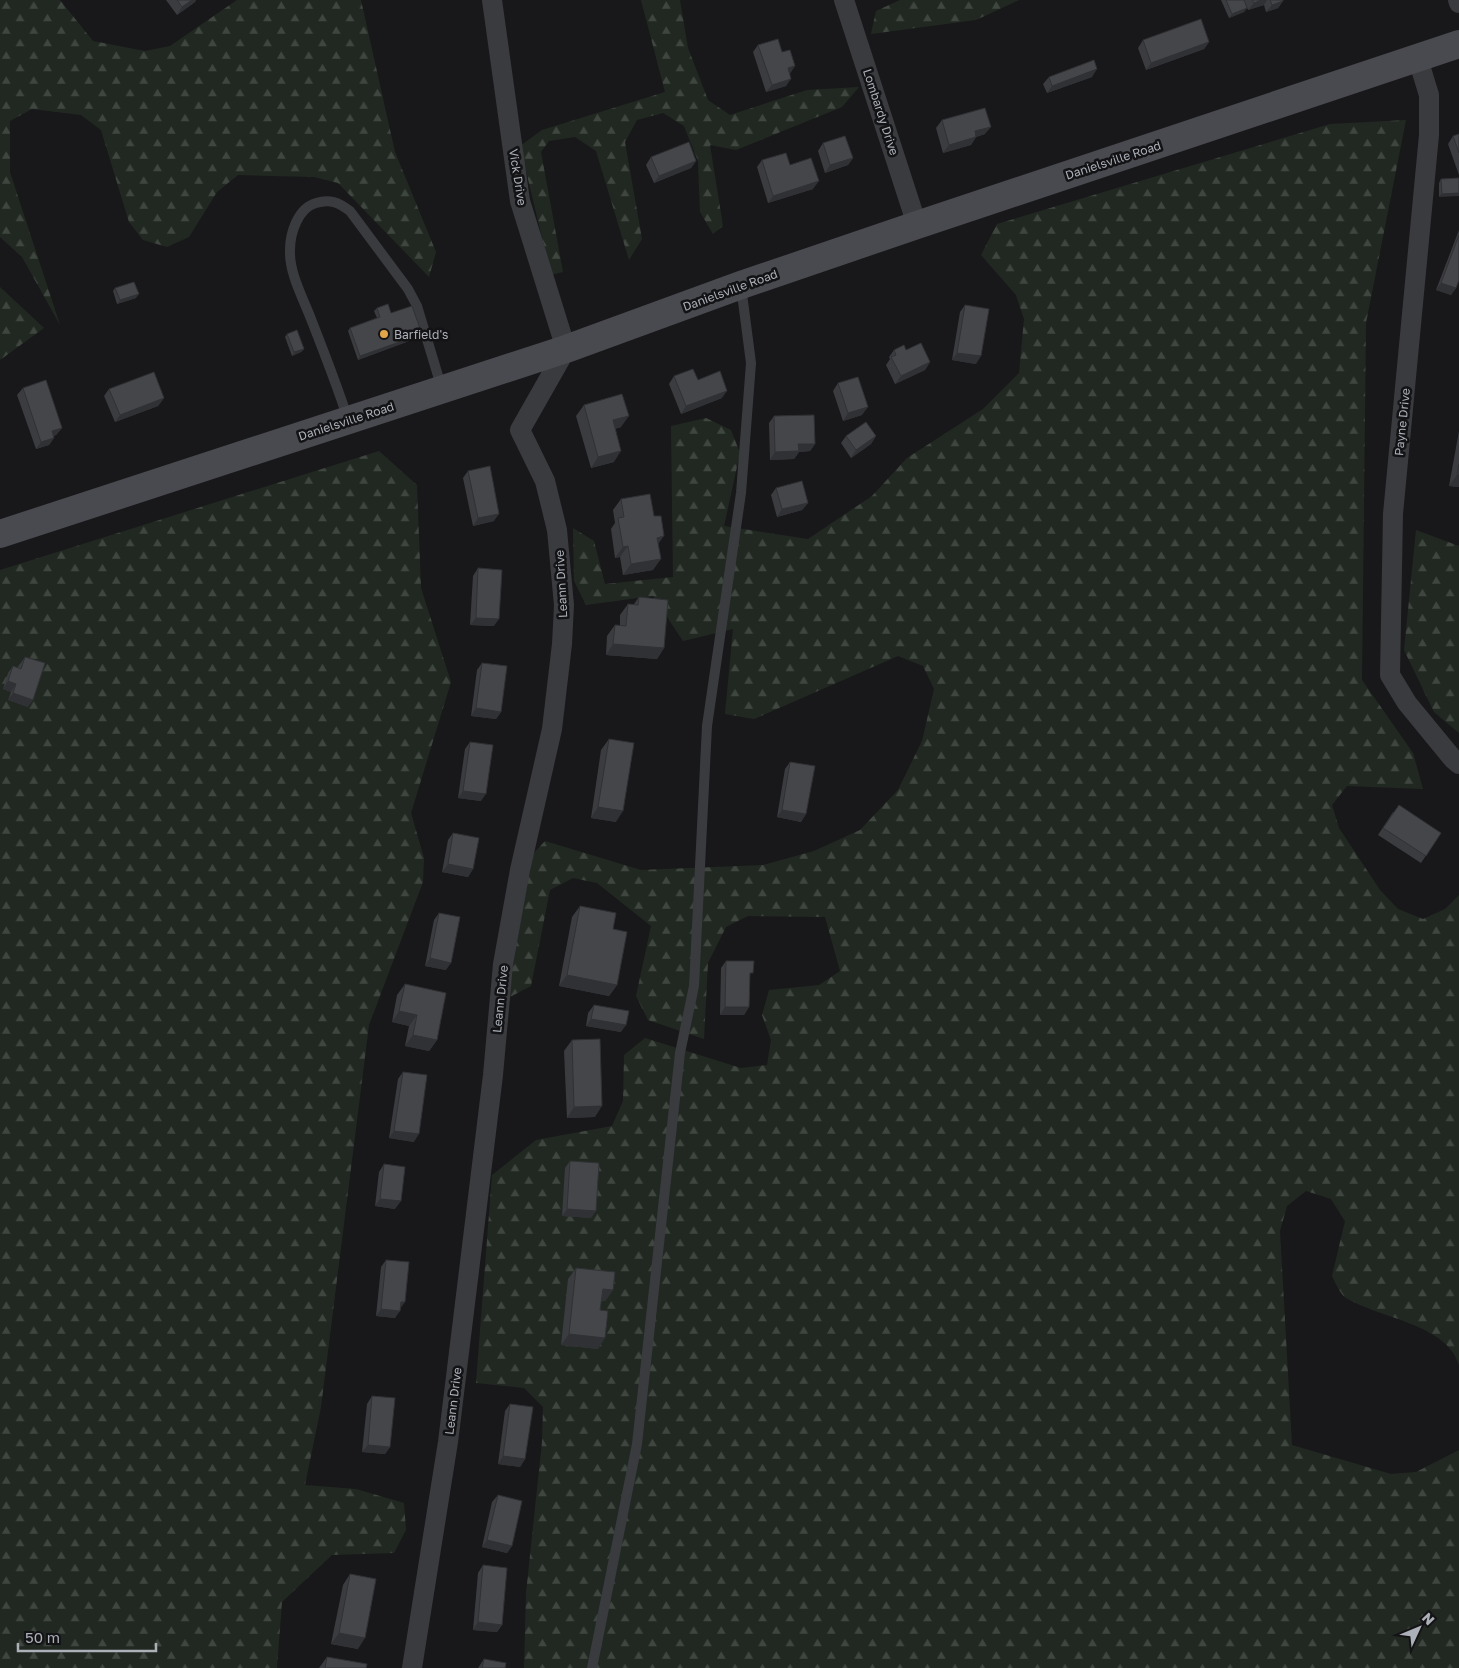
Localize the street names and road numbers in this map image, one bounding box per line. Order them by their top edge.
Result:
street label: Lombardy Drive [860,67,902,157]
street label: Danielsville Road [1063,137,1163,183]
street label: Vick Drive [506,148,530,207]
street label: Danielsville Road [681,266,779,314]
street label: Payne Drive [1391,387,1413,457]
street label: Danielsville Road [296,398,396,444]
street label: Leann Drive [552,550,570,618]
street label: Leann Drive [489,964,511,1034]
street label: Leann Drive [441,1366,465,1436]

